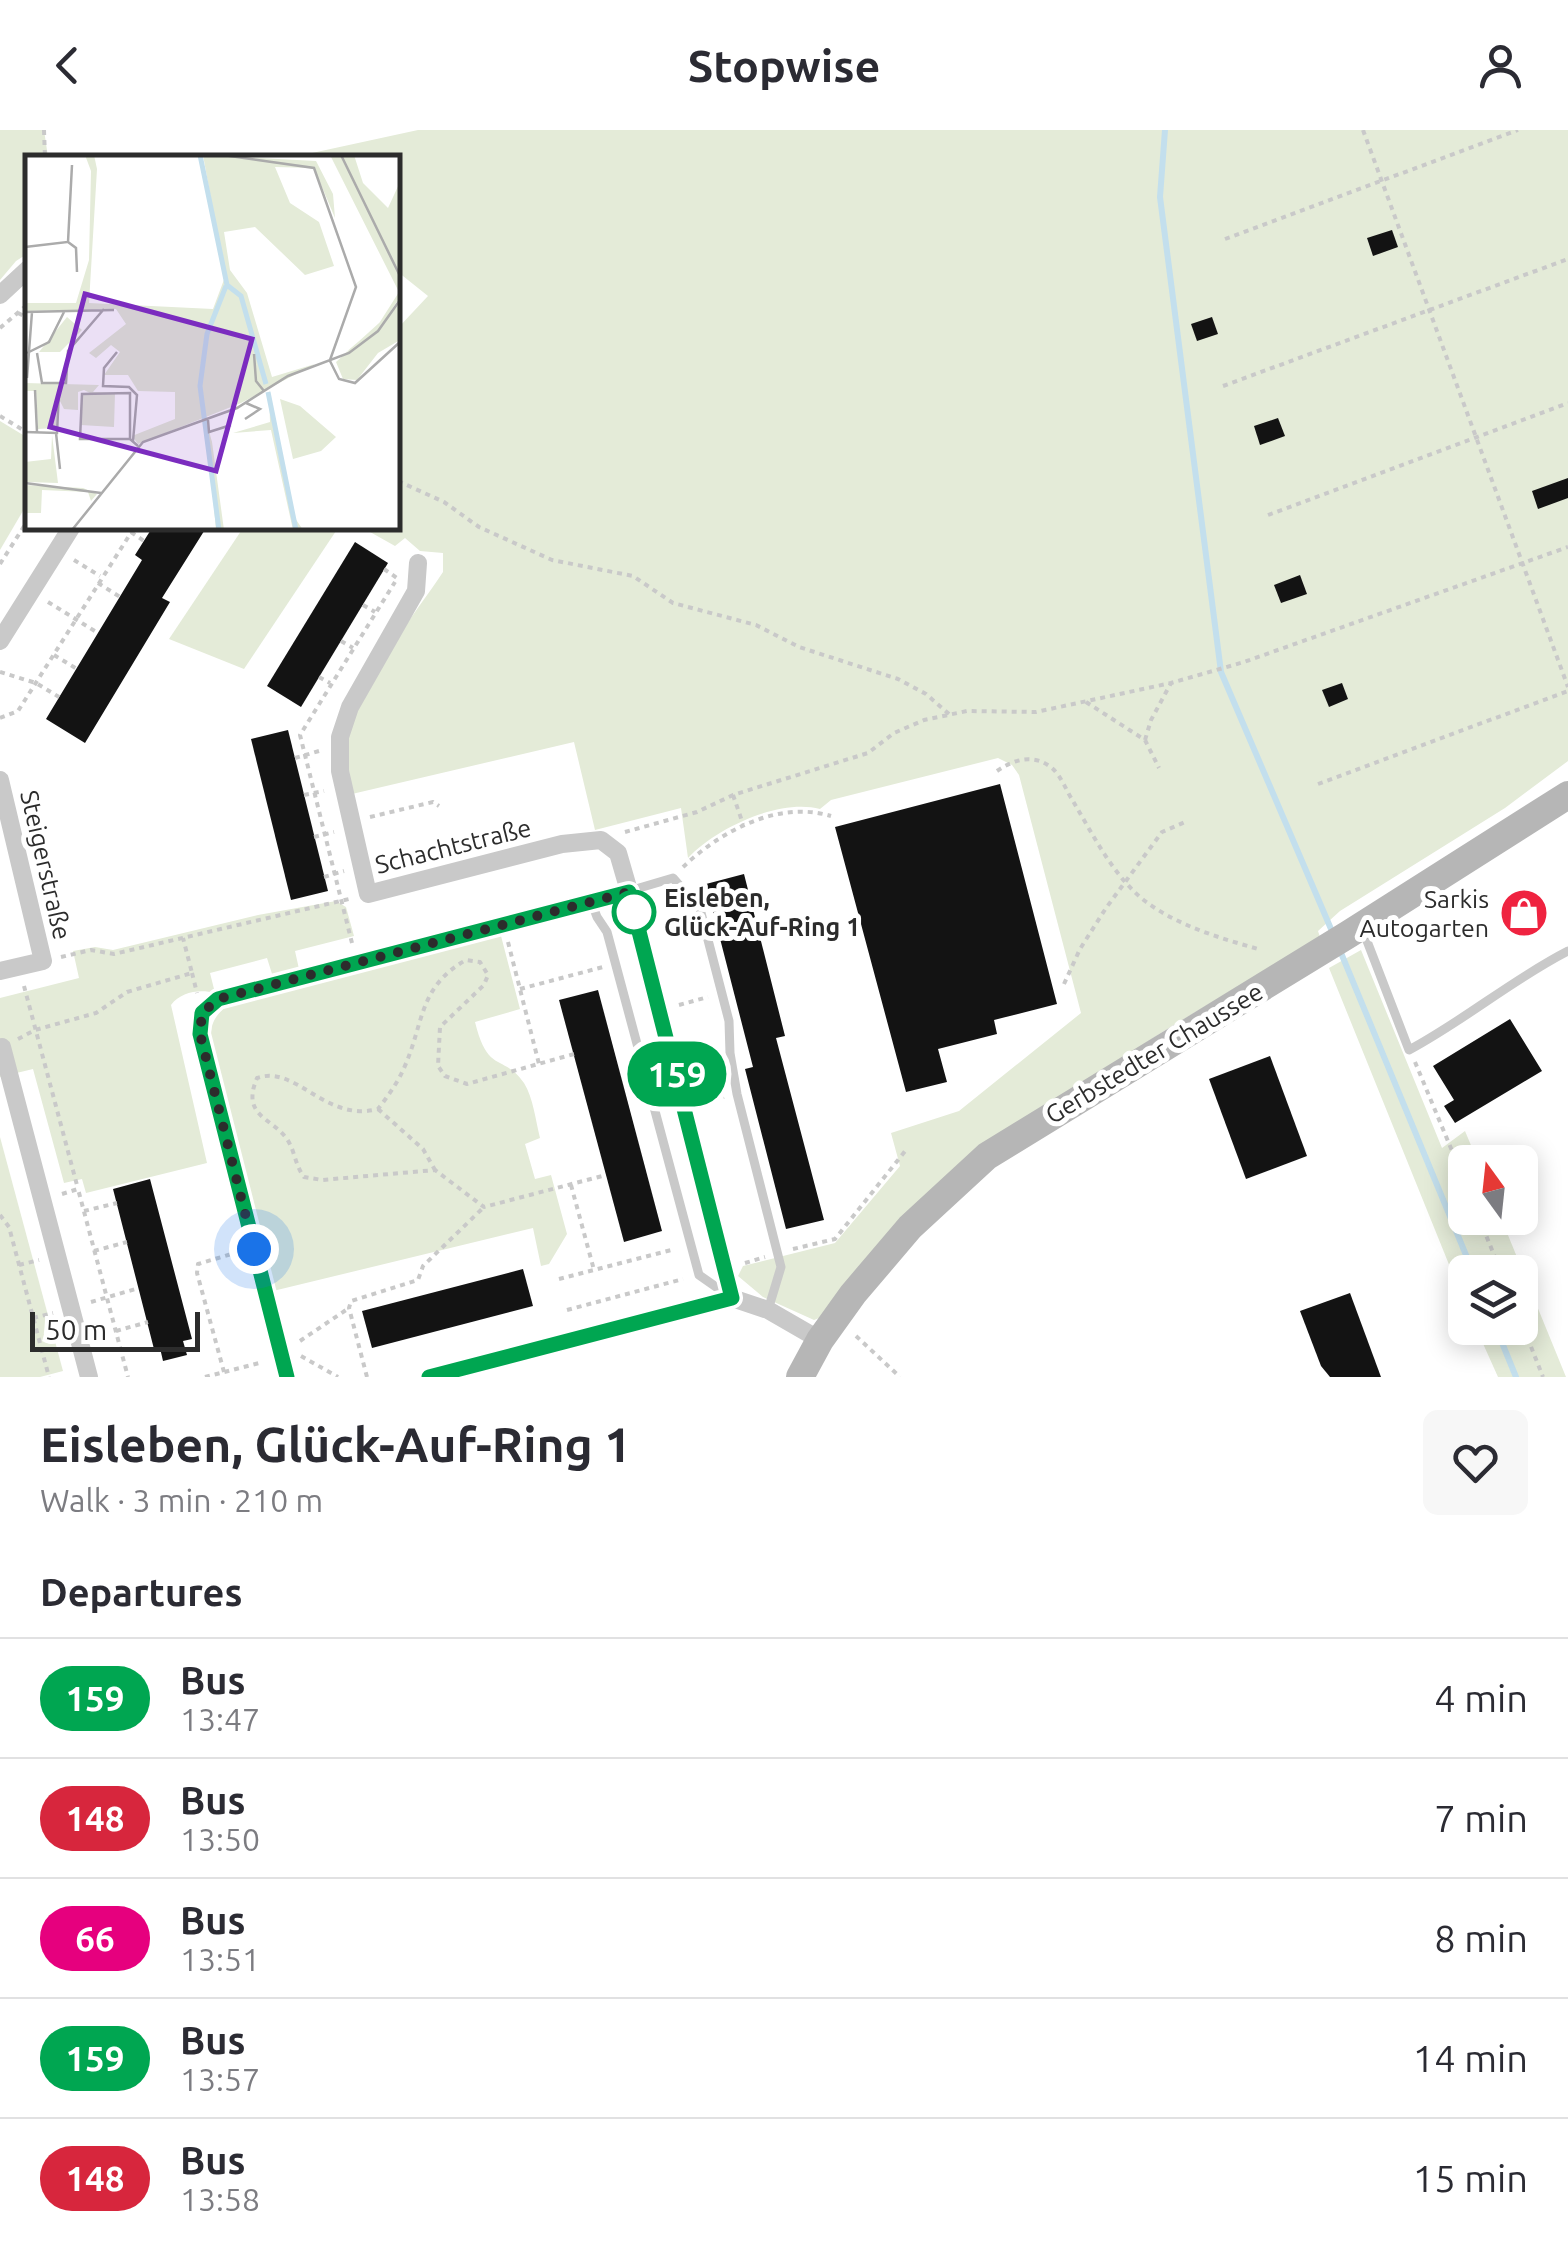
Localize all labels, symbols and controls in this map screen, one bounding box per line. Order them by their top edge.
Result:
icon: back [40,38,95,93]
icon: person [1473,38,1528,93]
text: Stopwise [688,40,880,91]
inset map [25,155,400,530]
street label: Steigerstraße [15,788,77,942]
street label: Schachtstraße [372,813,534,879]
place label: Eisleben, Glück-Auf-Ring 1 [664,884,860,941]
place label: Sarkis Autogarten [1360,885,1489,942]
shop icon: Sarkis Autogarten [1498,887,1550,939]
marker: Eisleben, Glück-Auf-Ring 1 [613,891,655,933]
street label: Gerbstedter Chaussee [1040,977,1268,1129]
line badge: 159 [620,1042,734,1106]
text: 159 [647,1054,707,1094]
north arrow [1448,1145,1538,1235]
map controls [1448,1145,1538,1345]
your location [229,1224,279,1274]
button: layers [1448,1255,1538,1345]
scale bar [30,1307,200,1352]
text: 50 m [45,1314,107,1345]
button: heart [1423,1410,1528,1515]
text: Eisleben, Glück-Auf-Ring 1 [40,1417,631,1471]
text: Walk · 3 min · 210 m [40,1482,323,1518]
text: Departures [40,1571,242,1613]
text: Bus [180,1659,245,1701]
text: 4 min [1434,1677,1528,1719]
text: 159 [65,1678,125,1718]
text: 13:47 [180,1701,260,1737]
text: Bus [180,1779,245,1821]
text: 7 min [1434,1797,1528,1839]
text: 148 [65,1798,125,1838]
text: 13:50 [180,1821,260,1857]
text: Bus [180,1899,245,1941]
text: 8 min [1434,1917,1528,1959]
text: 66 [75,1918,115,1958]
text: 13:51 [180,1941,260,1977]
text: Bus [180,2019,245,2061]
text: 14 min [1413,2037,1528,2079]
text: 159 [65,2038,125,2078]
text: 13:57 [180,2061,260,2097]
text: Bus [180,2139,245,2181]
text: 15 min [1413,2157,1528,2199]
text: 148 [65,2158,125,2198]
text: 13:58 [180,2181,260,2217]

